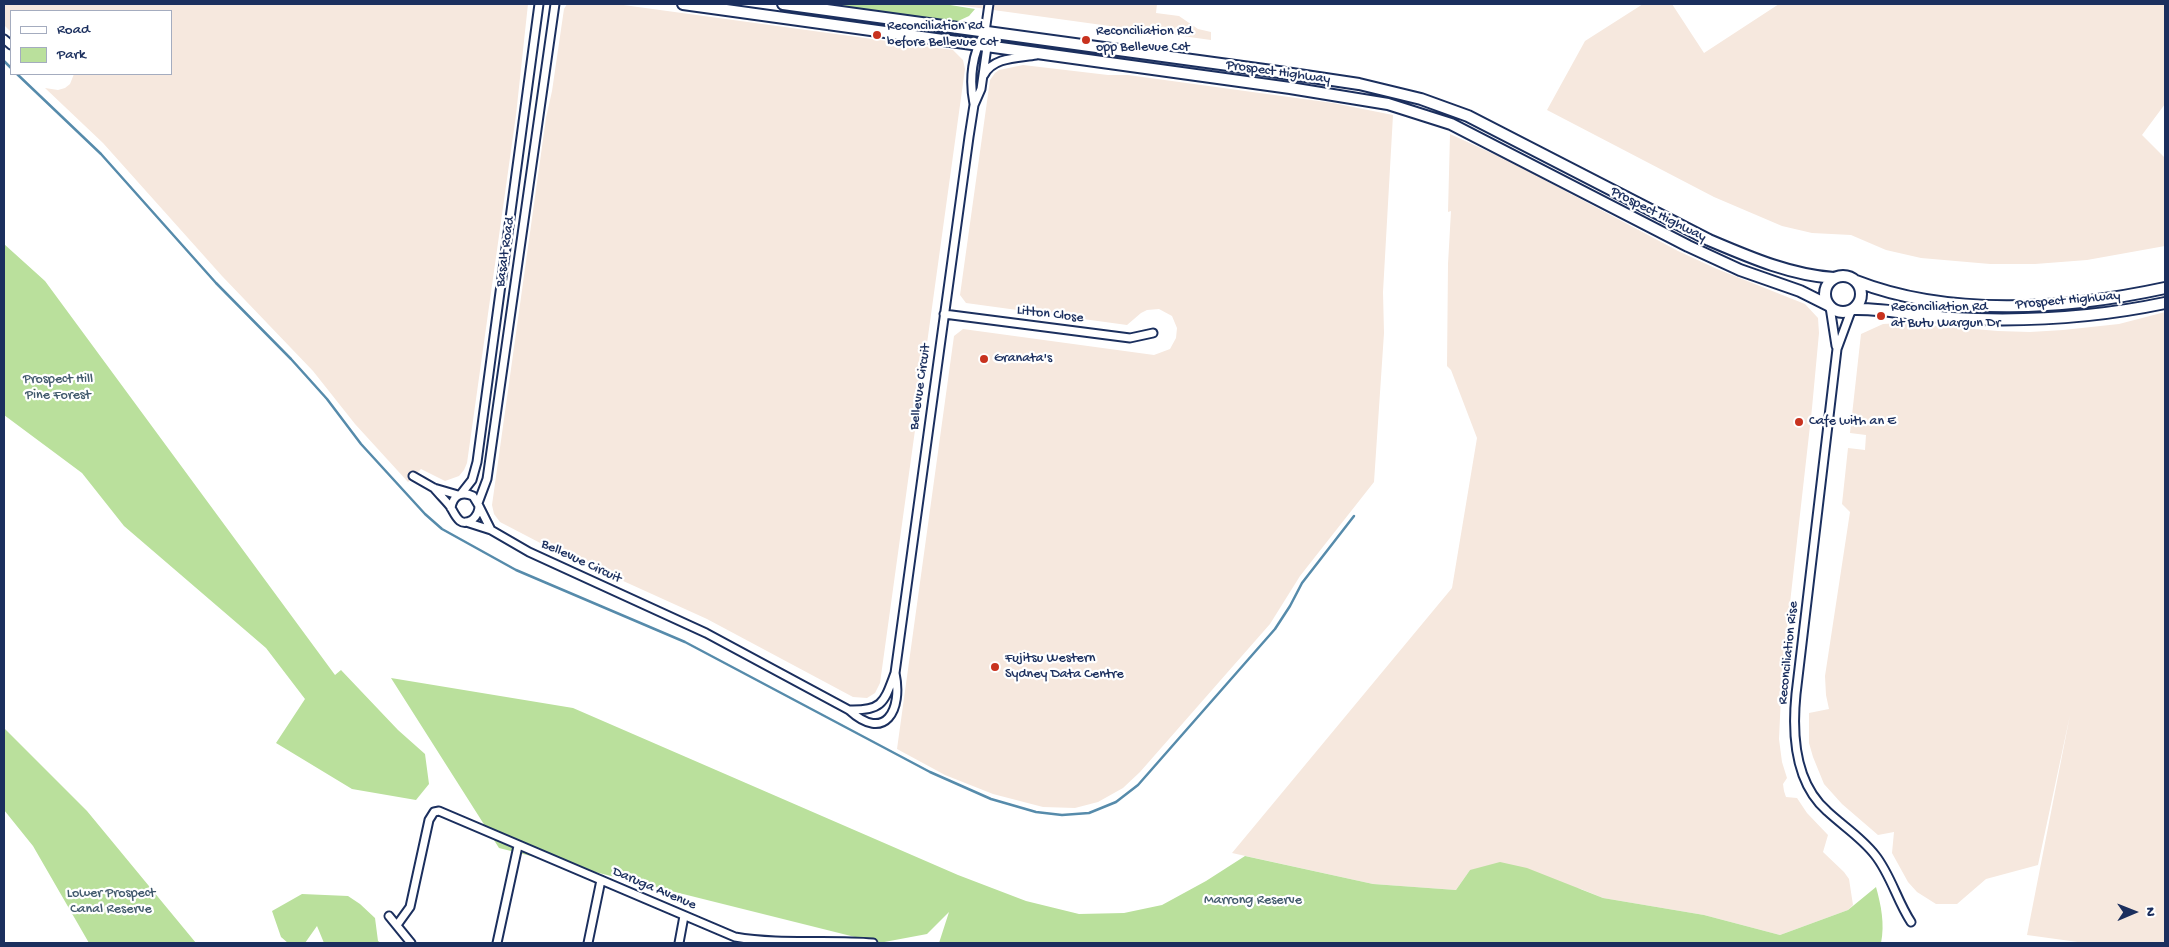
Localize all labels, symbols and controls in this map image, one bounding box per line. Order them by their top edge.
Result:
legend [10,10,172,75]
place label: Reconciliation Rd before Bellevue Cct [887,19,998,52]
text: Road [57,21,90,39]
place label: Reconciliation Rd opp Bellevue Cct [1096,24,1192,56]
marker: Reconciliation Rd before Bellevue Cct [871,29,883,41]
marker: Reconciliation Rd opp Bellevue Cct [1080,34,1092,46]
text: Park [57,46,86,64]
street label: Prospect Highway [1225,57,1331,89]
street label: Prospect Highway [1607,184,1709,246]
street label: Basalt Road [493,216,519,288]
street label: Prospect Highway [2015,288,2121,314]
place label: Reconciliation Rd at Butu Wargun Dr [1891,300,2000,332]
street label: Litton Close [1016,303,1084,327]
marker: Reconciliation Rd at Butu Wargun Dr [1875,310,1887,322]
street label: Bellevue Circuit [907,343,935,431]
place label: Granata's [994,351,1052,367]
marker: Granata's [978,353,990,365]
park label: Prospect Hill Pine Forest [23,372,93,404]
place label: Cafe with an E [1809,414,1896,430]
marker: Cafe with an E [1793,416,1805,428]
street label: Bellevue Circuit [538,536,624,588]
street label: Reconciliation Rise [1775,601,1803,705]
place label: Fujitsu Western Sydney Data Centre [1005,651,1124,684]
marker: Fujitsu Western Sydney Data Centre [989,661,1001,673]
street label: Daruga Avenue [609,864,699,914]
park label: Lower Prospect Canal Reserve [67,886,155,919]
north arrow [2109,887,2159,937]
park label: Marrong Reserve [1204,893,1302,909]
text: N [2141,907,2158,916]

